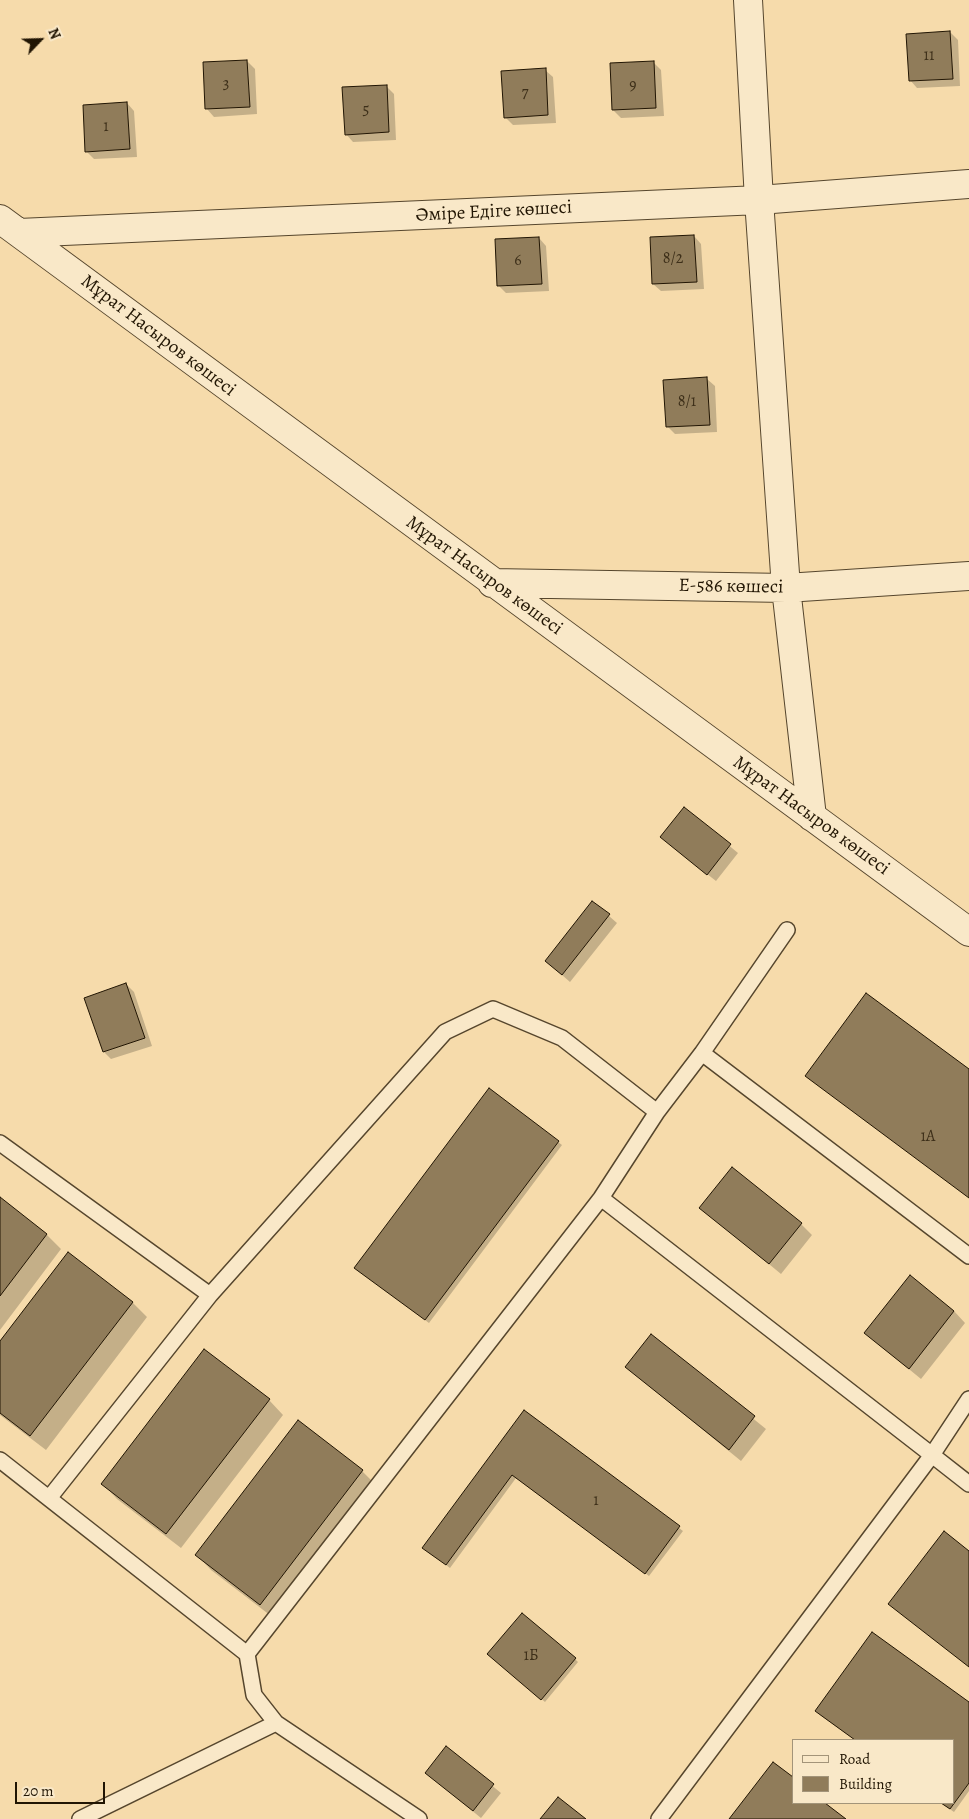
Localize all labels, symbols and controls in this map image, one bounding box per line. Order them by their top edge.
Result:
north arrow [15,15,65,65]
text: N [43,25,65,42]
house number: 11 [924,46,934,66]
house number: 3 [223,74,229,94]
house number: 9 [629,76,637,96]
house number: 7 [522,83,528,103]
house number: 5 [363,100,369,120]
house number: 1 [103,117,109,137]
street label: Әміре Едіге көшесі [415,197,573,227]
house number: 8/2 [663,249,683,269]
house number: 6 [514,251,522,271]
street label: Мұрат Насыров көшесі [76,270,240,402]
house number: 8/1 [678,392,696,412]
street label: Мұрат Насыров көшесі [401,511,567,641]
street label: Е-586 көшесі [678,575,784,599]
street label: Мұрат Насыров көшесі [728,751,894,881]
house number: 1А [921,1127,935,1147]
house number: 1 [593,1491,599,1511]
house number: 1Б [523,1646,539,1666]
legend [792,1739,954,1804]
text: Road [839,1749,870,1769]
scale bar [18,1772,108,1804]
text: Building [839,1774,892,1794]
text: 20 m [23,1781,54,1801]

